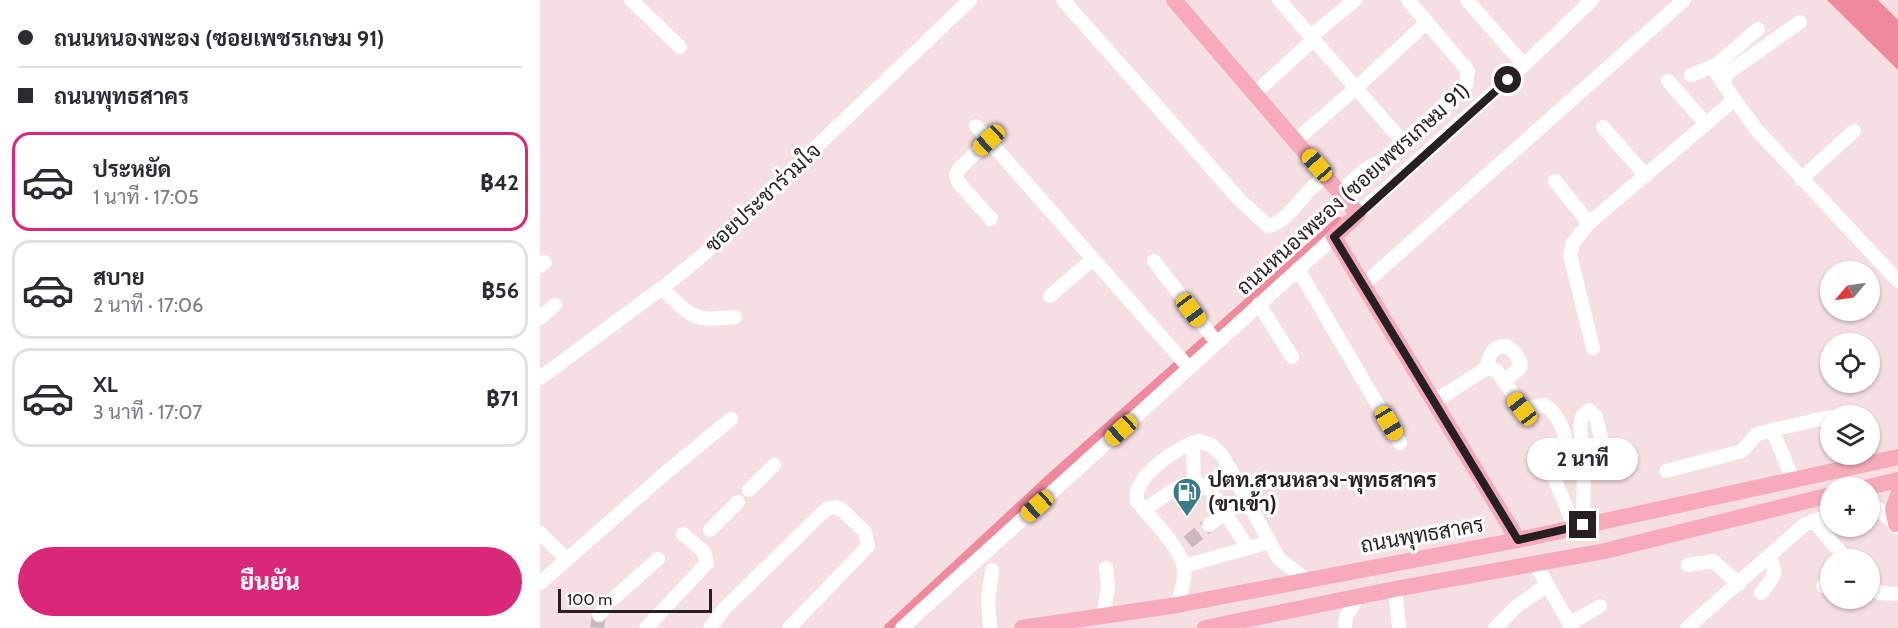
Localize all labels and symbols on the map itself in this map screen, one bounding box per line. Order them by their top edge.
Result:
route start [1494,66,1521,93]
street label: ถนนหนองพะอง (ซอยเพชรเกษม 91) [1231,77,1474,300]
car [970,121,1008,159]
street label: ซอยประชาร่วมใจ [700,138,826,257]
car [1298,146,1336,184]
north arrow [1820,261,1880,321]
car [1173,290,1209,330]
car [1504,389,1540,429]
car [1372,403,1406,443]
car [1102,411,1140,449]
callout: 2 นาที [1528,438,1638,480]
place label: ปตท.สวนหลวง-พุทธสาคร (ขาเข้า) [1208,467,1437,516]
fuel station icon: ปตท.สวนหลวง-พุทธสาคร (ขาเข้า) [1171,476,1203,518]
car [1018,487,1056,525]
street label: ถนนพุทธสาคร [1358,511,1486,560]
route end [1569,511,1596,538]
scale bar [558,586,712,614]

